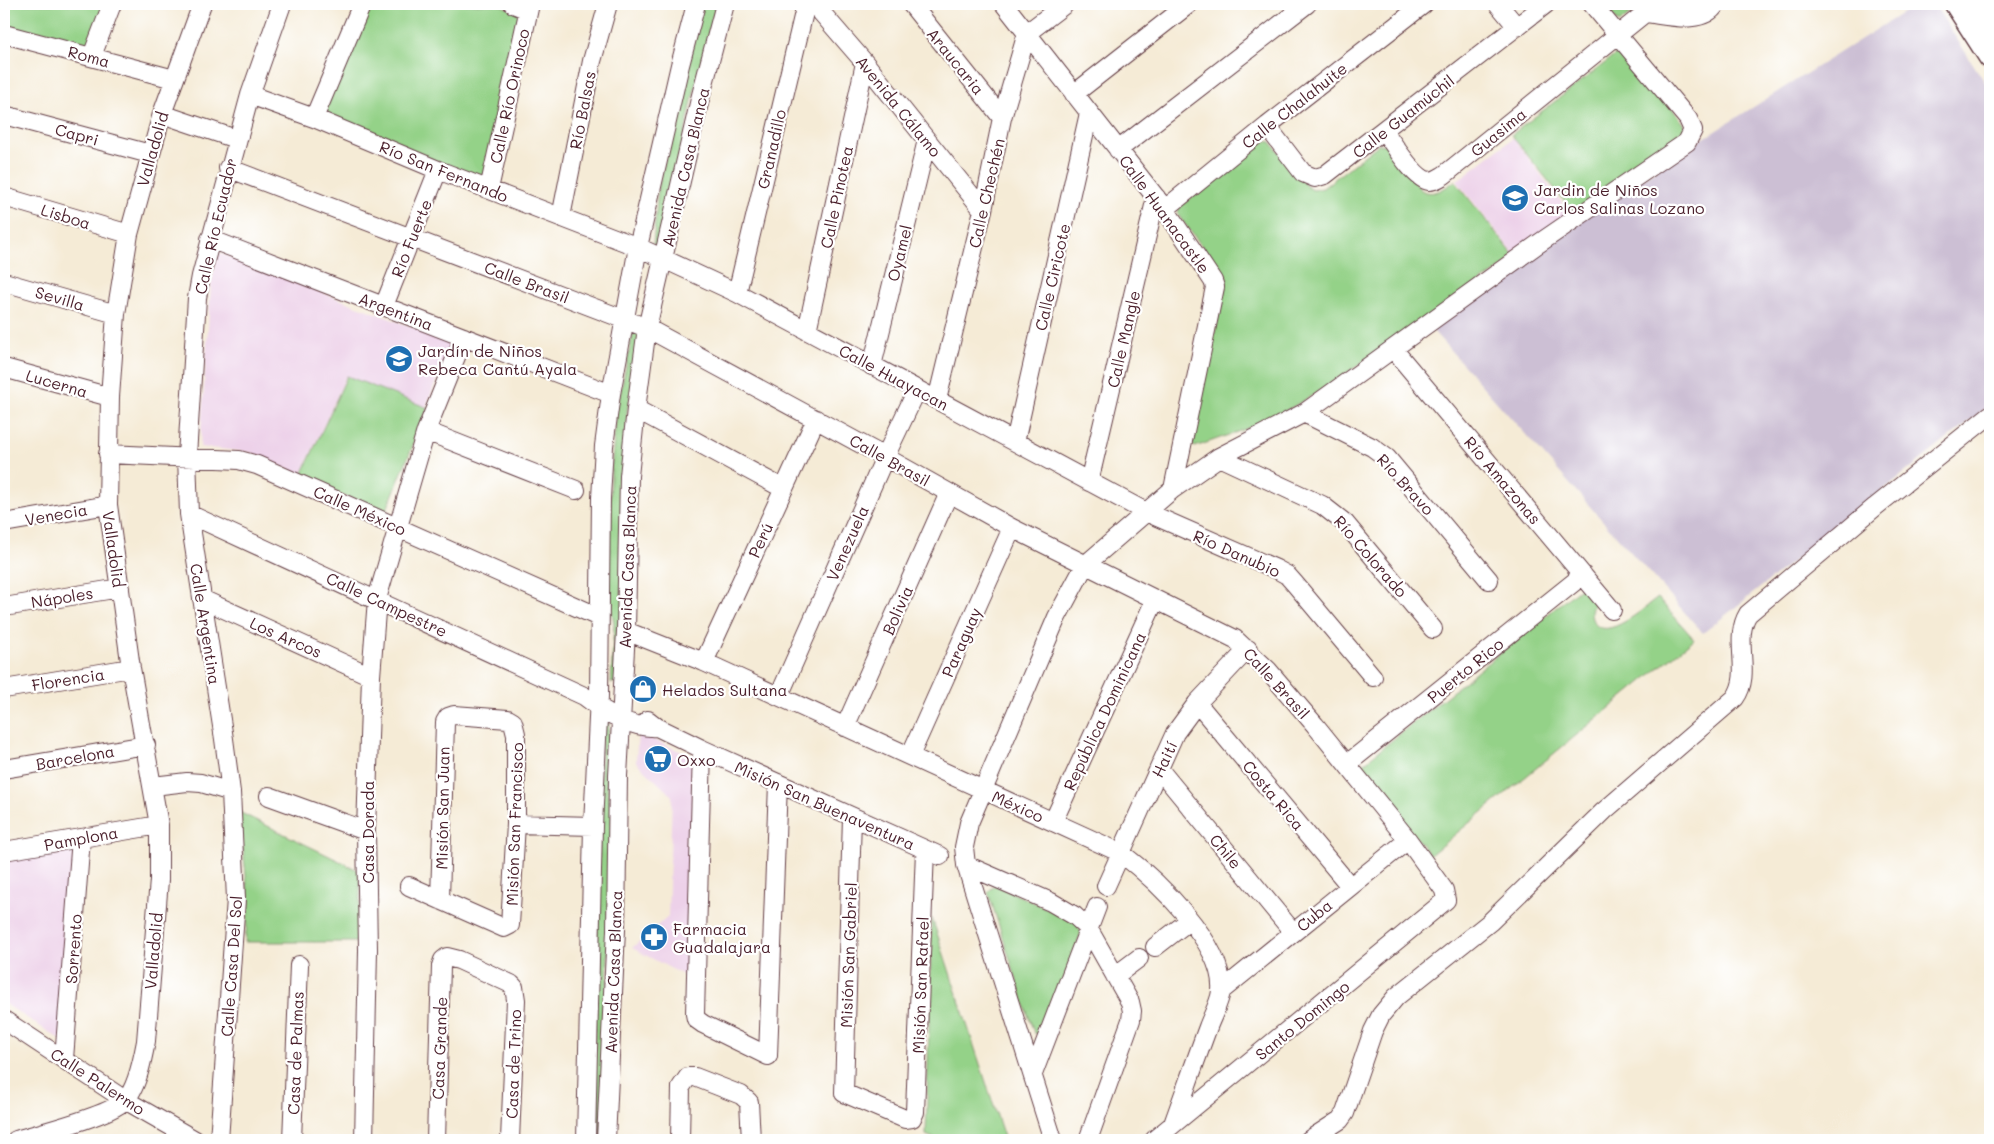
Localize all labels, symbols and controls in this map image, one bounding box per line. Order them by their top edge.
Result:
street label: Araucaria [923,23,989,99]
street label: Calle Río Orinoco [484,27,534,165]
street label: Roma [66,40,112,72]
street label: Avenida Cálamo [852,51,946,161]
street label: Calle Chalahuite [1237,57,1351,153]
street label: Río Balsas [564,69,600,151]
street label: Calle Guamúchil [1348,70,1458,162]
street label: Avenida Casa Blanca [656,85,714,249]
street label: Guasima [1466,103,1530,161]
street label: Granadillo [752,107,790,191]
street label: Valladolid [131,109,173,189]
street label: Capri [53,118,101,150]
street label: Río San Fernando [377,136,511,206]
street label: Calle Chechén [963,136,1009,250]
street label: Calle Pinotea [815,144,857,250]
street label: Calle Huanacastle [1115,151,1215,277]
street label: Calle Río Ecuador [189,156,241,296]
place label: Jardin de Niños Carlos Salinas Lozano [1534,179,1705,218]
school or university icon: Jardin de Niños Carlos Salinas Lozano [1500,183,1530,213]
street label: Río Fuerte [386,196,436,280]
street label: Lisboa [39,199,93,233]
street label: Calle Ciricote [1029,221,1075,333]
street label: Oyamel [882,222,916,284]
street label: Calle Brasil [482,256,572,308]
street label: Sevilla [33,281,87,315]
street label: Argentina [356,287,436,335]
street label: Calle Mangle [1102,288,1144,390]
street label: Calle Huayacan [836,339,952,415]
place label: Jardín de Niños Rebeca Cantú Ayala [418,340,577,379]
school or university icon: Jardín de Niños Rebeca Cantú Ayala [384,344,414,374]
street label: Lucerna [24,364,90,402]
street label: Calle Brasil [846,429,934,491]
street label: Río Amazonas [1460,432,1546,528]
street label: Río Bravo [1373,449,1439,519]
street label: Calle México [310,480,410,540]
street label: Avenida Casa Blanca [614,485,640,649]
street label: Venecia [23,498,89,530]
street label: Venezuela [821,502,873,584]
street label: Valladolid [98,509,130,589]
street label: Río Colorado [1330,511,1412,601]
street label: Perú [743,519,777,561]
street label: Río Danubio [1190,524,1284,582]
street label: Calle Argentina [186,562,226,686]
street label: Calle Campestre [323,567,451,641]
street label: Nápoles [29,582,95,612]
street label: Bolivia [877,582,917,638]
street label: Paraguay [936,604,986,680]
street label: Los Arcos [247,612,325,662]
street label: República Dominicana [1058,628,1150,794]
street label: Puerto Rico [1423,633,1507,707]
street label: Calle Brasil [1239,643,1315,723]
street label: Florencia [30,663,106,695]
shop icon: Helados Sultana [628,674,658,704]
place label: Helados Sultana [662,679,787,700]
street label: Haití [1146,737,1182,781]
street label: Barcelona [34,740,116,774]
street label: Misión San Francisco [501,742,527,906]
supermarket icon: Oxxo [643,744,673,774]
street label: Misión San Juan [430,746,454,870]
place label: Oxxo [677,749,715,770]
street label: Misión San Buenaventura [732,756,918,854]
street label: Costa Rica [1239,756,1309,834]
street label: Casa Dorada [357,781,378,883]
street label: México [989,785,1047,827]
street label: Pamplona [42,821,120,855]
street label: Chile [1205,829,1247,873]
street label: Misión San Gabriel [835,882,861,1028]
street label: Avenida Casa Blanca [600,890,626,1054]
street label: Cuba [1292,894,1336,936]
street label: Calle Casa Del Sol [216,895,246,1037]
street label: Valladolid [139,912,167,990]
street label: Sorrento [60,913,86,985]
street label: Misión San Rafael [907,916,933,1054]
place label: Farmacia Guadalajara [673,918,771,957]
pharmacy icon: Farmacia Guadalajara [639,922,669,952]
street label: Santo Domingo [1251,976,1353,1064]
street label: Casa de Palmas [282,991,308,1115]
street label: Casa Grande [427,996,451,1100]
street label: Casa de Trino [501,1009,525,1119]
street label: Calle Palermo [47,1043,149,1119]

